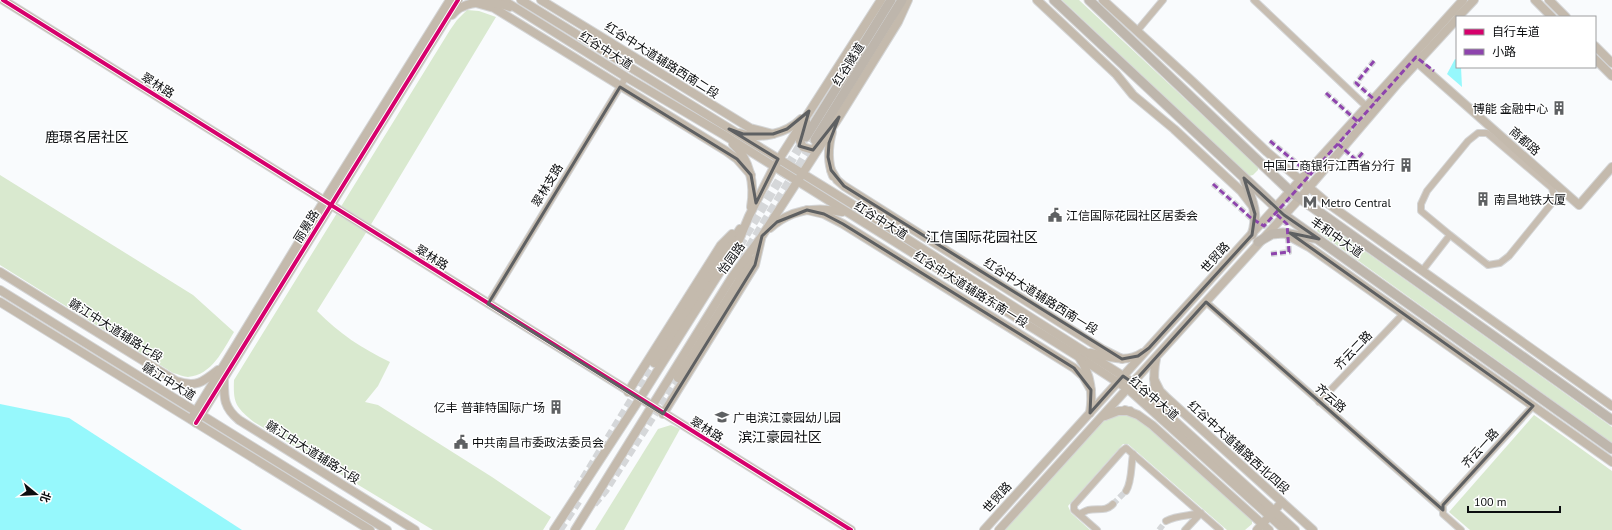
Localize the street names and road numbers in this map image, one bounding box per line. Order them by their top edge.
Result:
street label: 红谷中大道辅路西南二段 [602,19,722,101]
street label: 红谷中大道 [577,28,635,72]
street label: 红谷隧道 [829,40,867,88]
street label: 翠林路 [139,69,177,101]
street label: 商都路 [1506,124,1544,158]
street label: 翠林支路 [528,161,566,209]
street label: 红谷中大道 [852,198,910,242]
street label: 丽景路 [290,207,322,245]
street label: 丰和中大道 [1308,214,1366,260]
street label: 怡园路 [714,239,748,277]
street label: 世贸路 [1197,239,1233,275]
street label: 翠林路 [413,241,451,273]
street label: 红谷中大道辅路东南一段 [911,248,1031,330]
street label: 红谷中大道辅路西南一段 [981,255,1101,337]
street label: 赣江中大道辅路七段 [66,295,166,365]
street label: 齐云二路 [1331,328,1375,372]
street label: 赣江中大道 [140,359,198,403]
street label: 红谷中大道 [1126,373,1182,423]
street label: 齐云路 [1312,381,1350,415]
street label: 红谷中大道辅路西北四段 [1185,397,1293,497]
street label: 翠林路 [688,413,726,445]
street label: 赣江中大道辅路六段 [263,417,363,487]
street label: 齐云一路 [1458,425,1502,471]
street label: 世贸路 [979,479,1015,515]

